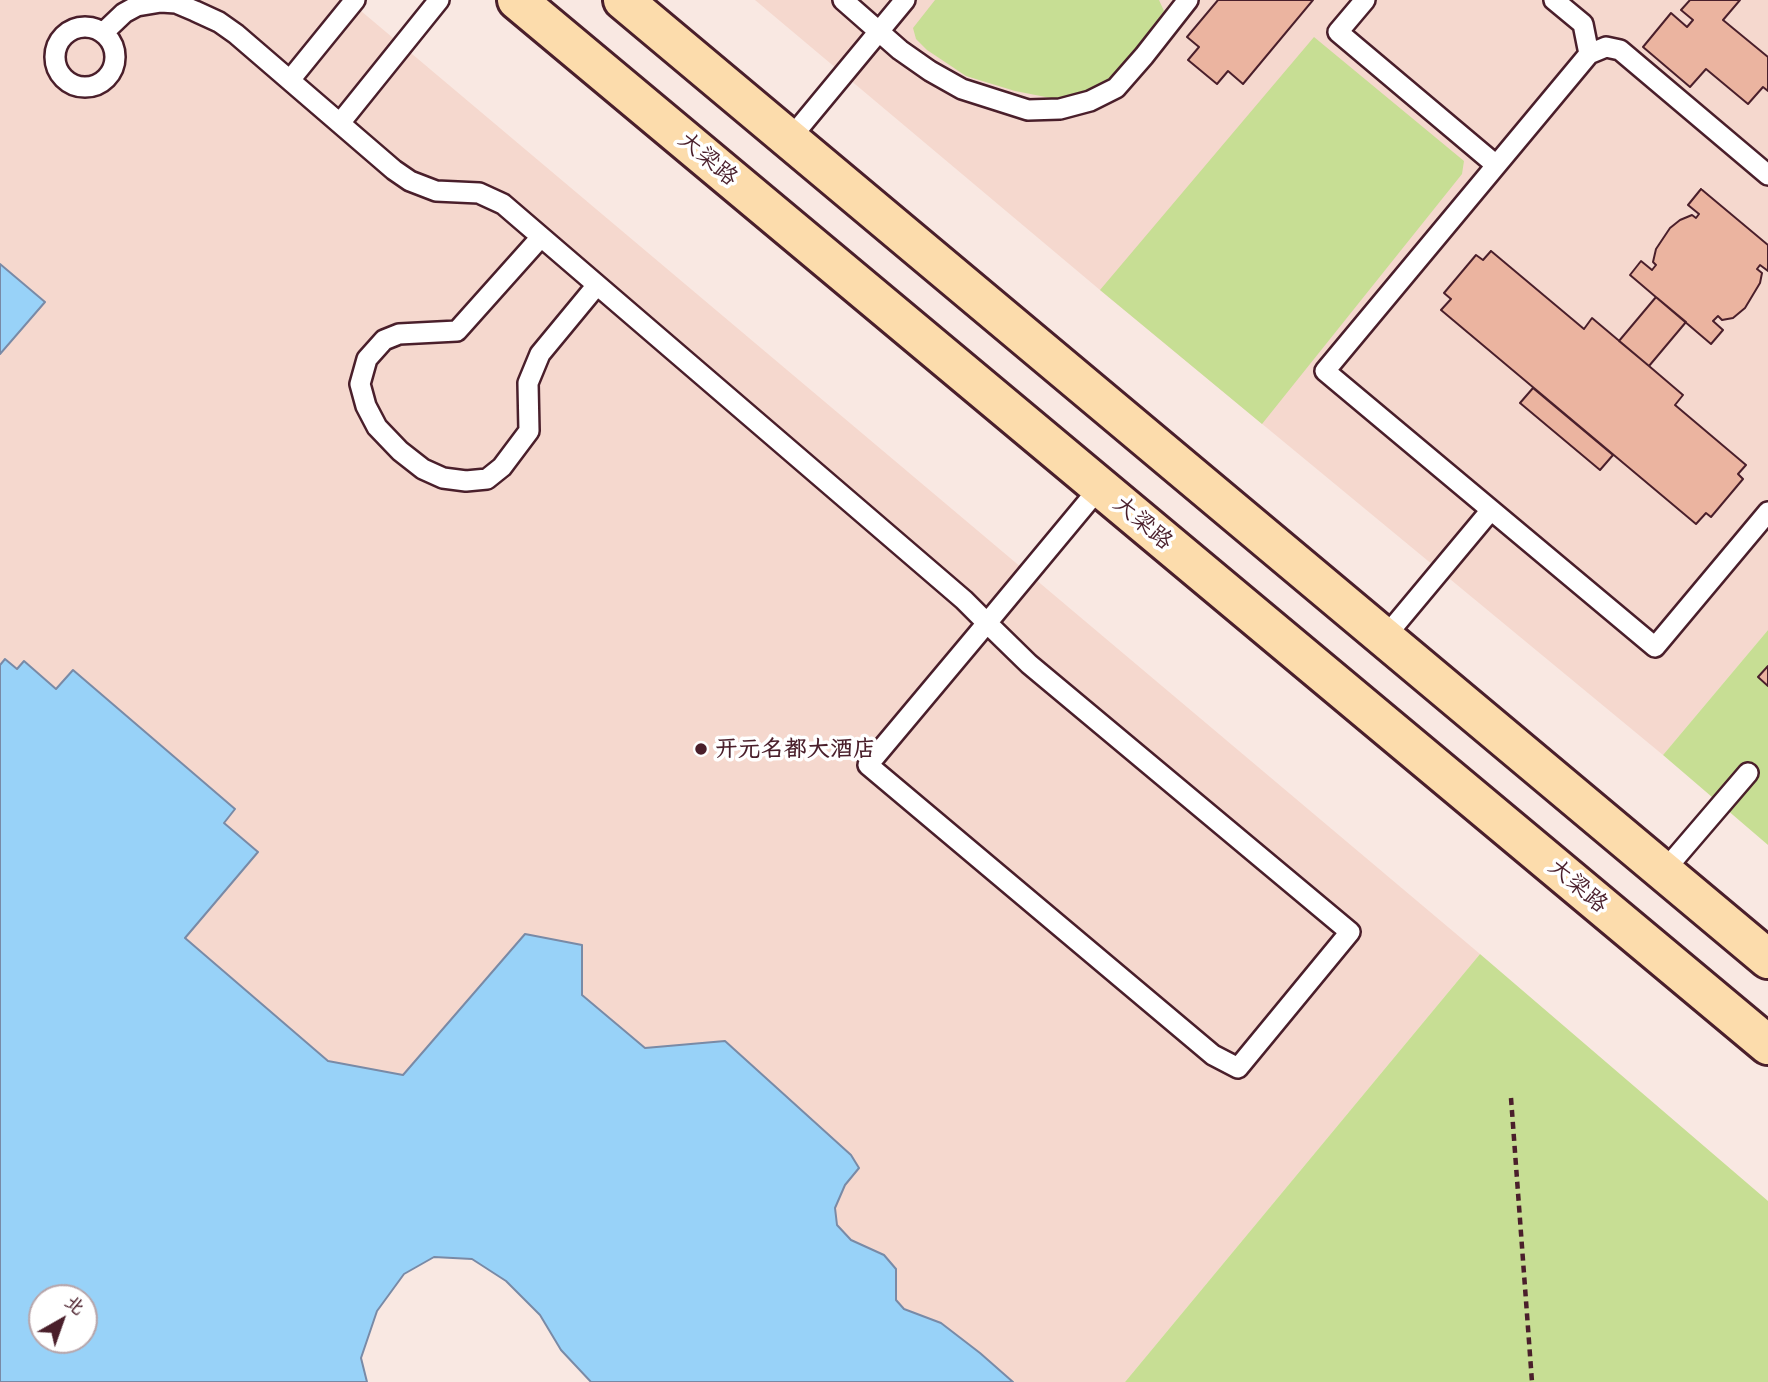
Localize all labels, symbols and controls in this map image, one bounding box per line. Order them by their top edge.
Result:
street label: 大梁路 [673,126,743,192]
street label: 大梁路 [1108,490,1178,556]
place label: 开元名都大酒店 [715,735,876,763]
marker: 开元名都大酒店 [693,741,709,757]
street label: 大梁路 [1543,853,1613,919]
north arrow [28,1284,98,1354]
text: 北 [60,1289,90,1320]

